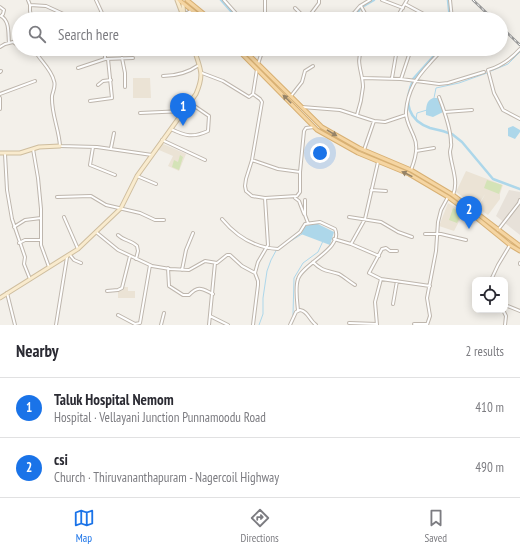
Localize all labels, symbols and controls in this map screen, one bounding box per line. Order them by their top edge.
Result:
search box [12,12,508,56]
icon: search [26,23,48,45]
text: Search here [58,25,119,44]
pin: 1 [170,93,196,126]
one-way arrow [282,94,292,104]
one-way arrow [326,130,338,137]
your location [310,143,330,163]
one-way arrow [402,170,413,177]
pin: 2 [456,196,482,229]
map controls [472,277,508,313]
button: locate [472,277,508,313]
text: Nearby [16,340,59,362]
text: 2 results [465,343,504,360]
text: Taluk Hospital Nemom [54,390,174,409]
text: 1 [26,399,32,416]
text: 410 m [475,399,504,416]
text: Hospital · Vellayani Junction Punnamoodu Road [54,409,266,426]
text: csi [54,450,68,469]
text: 2 [26,459,32,476]
text: 490 m [475,459,504,476]
text: Church · Thiruvananthapuram - Nagercoil Highway [54,469,279,486]
tab: Map [73,507,95,545]
tab: Directions [241,507,279,545]
tab: Saved [424,507,447,545]

